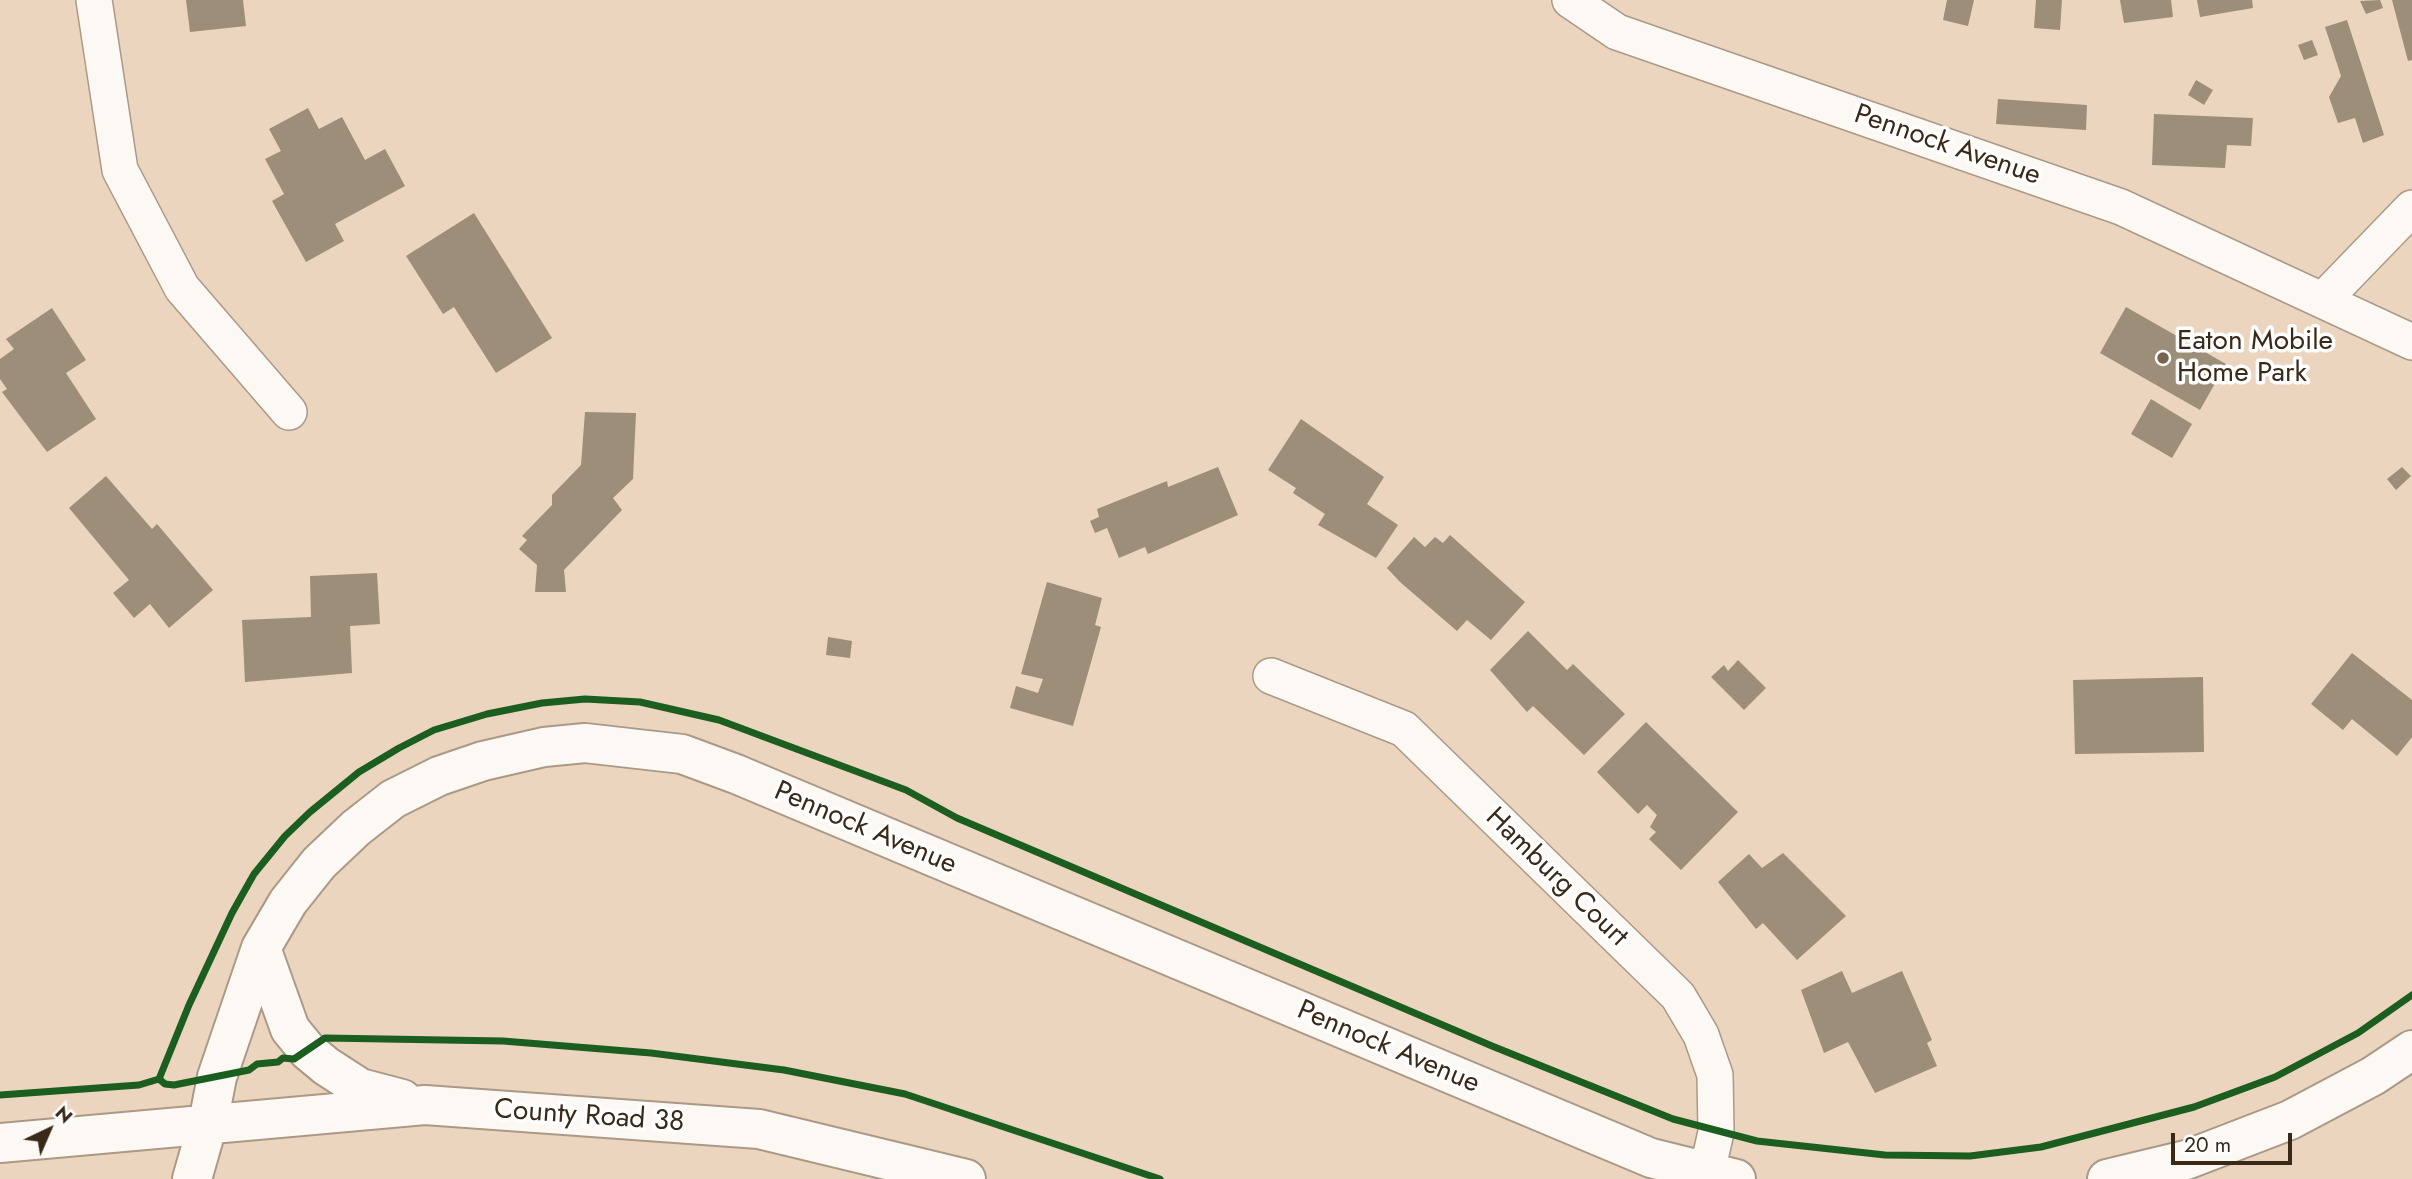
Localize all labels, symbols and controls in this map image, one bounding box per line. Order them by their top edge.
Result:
street label: Pennock Avenue [1849,98,2045,194]
place label: Eaton Mobile Home Park [2177,325,2333,391]
marker: Eaton Mobile Home Park [2155,350,2171,366]
street label: Pennock Avenue [769,775,961,883]
street label: Hamburg Court [1478,802,1634,954]
street label: Pennock Avenue [1292,994,1484,1102]
street label: County Road 38 [493,1094,685,1140]
north arrow [14,1095,84,1165]
text: N [49,1100,79,1129]
scale bar [2174,1120,2295,1164]
text: 20 m [2184,1130,2231,1160]

